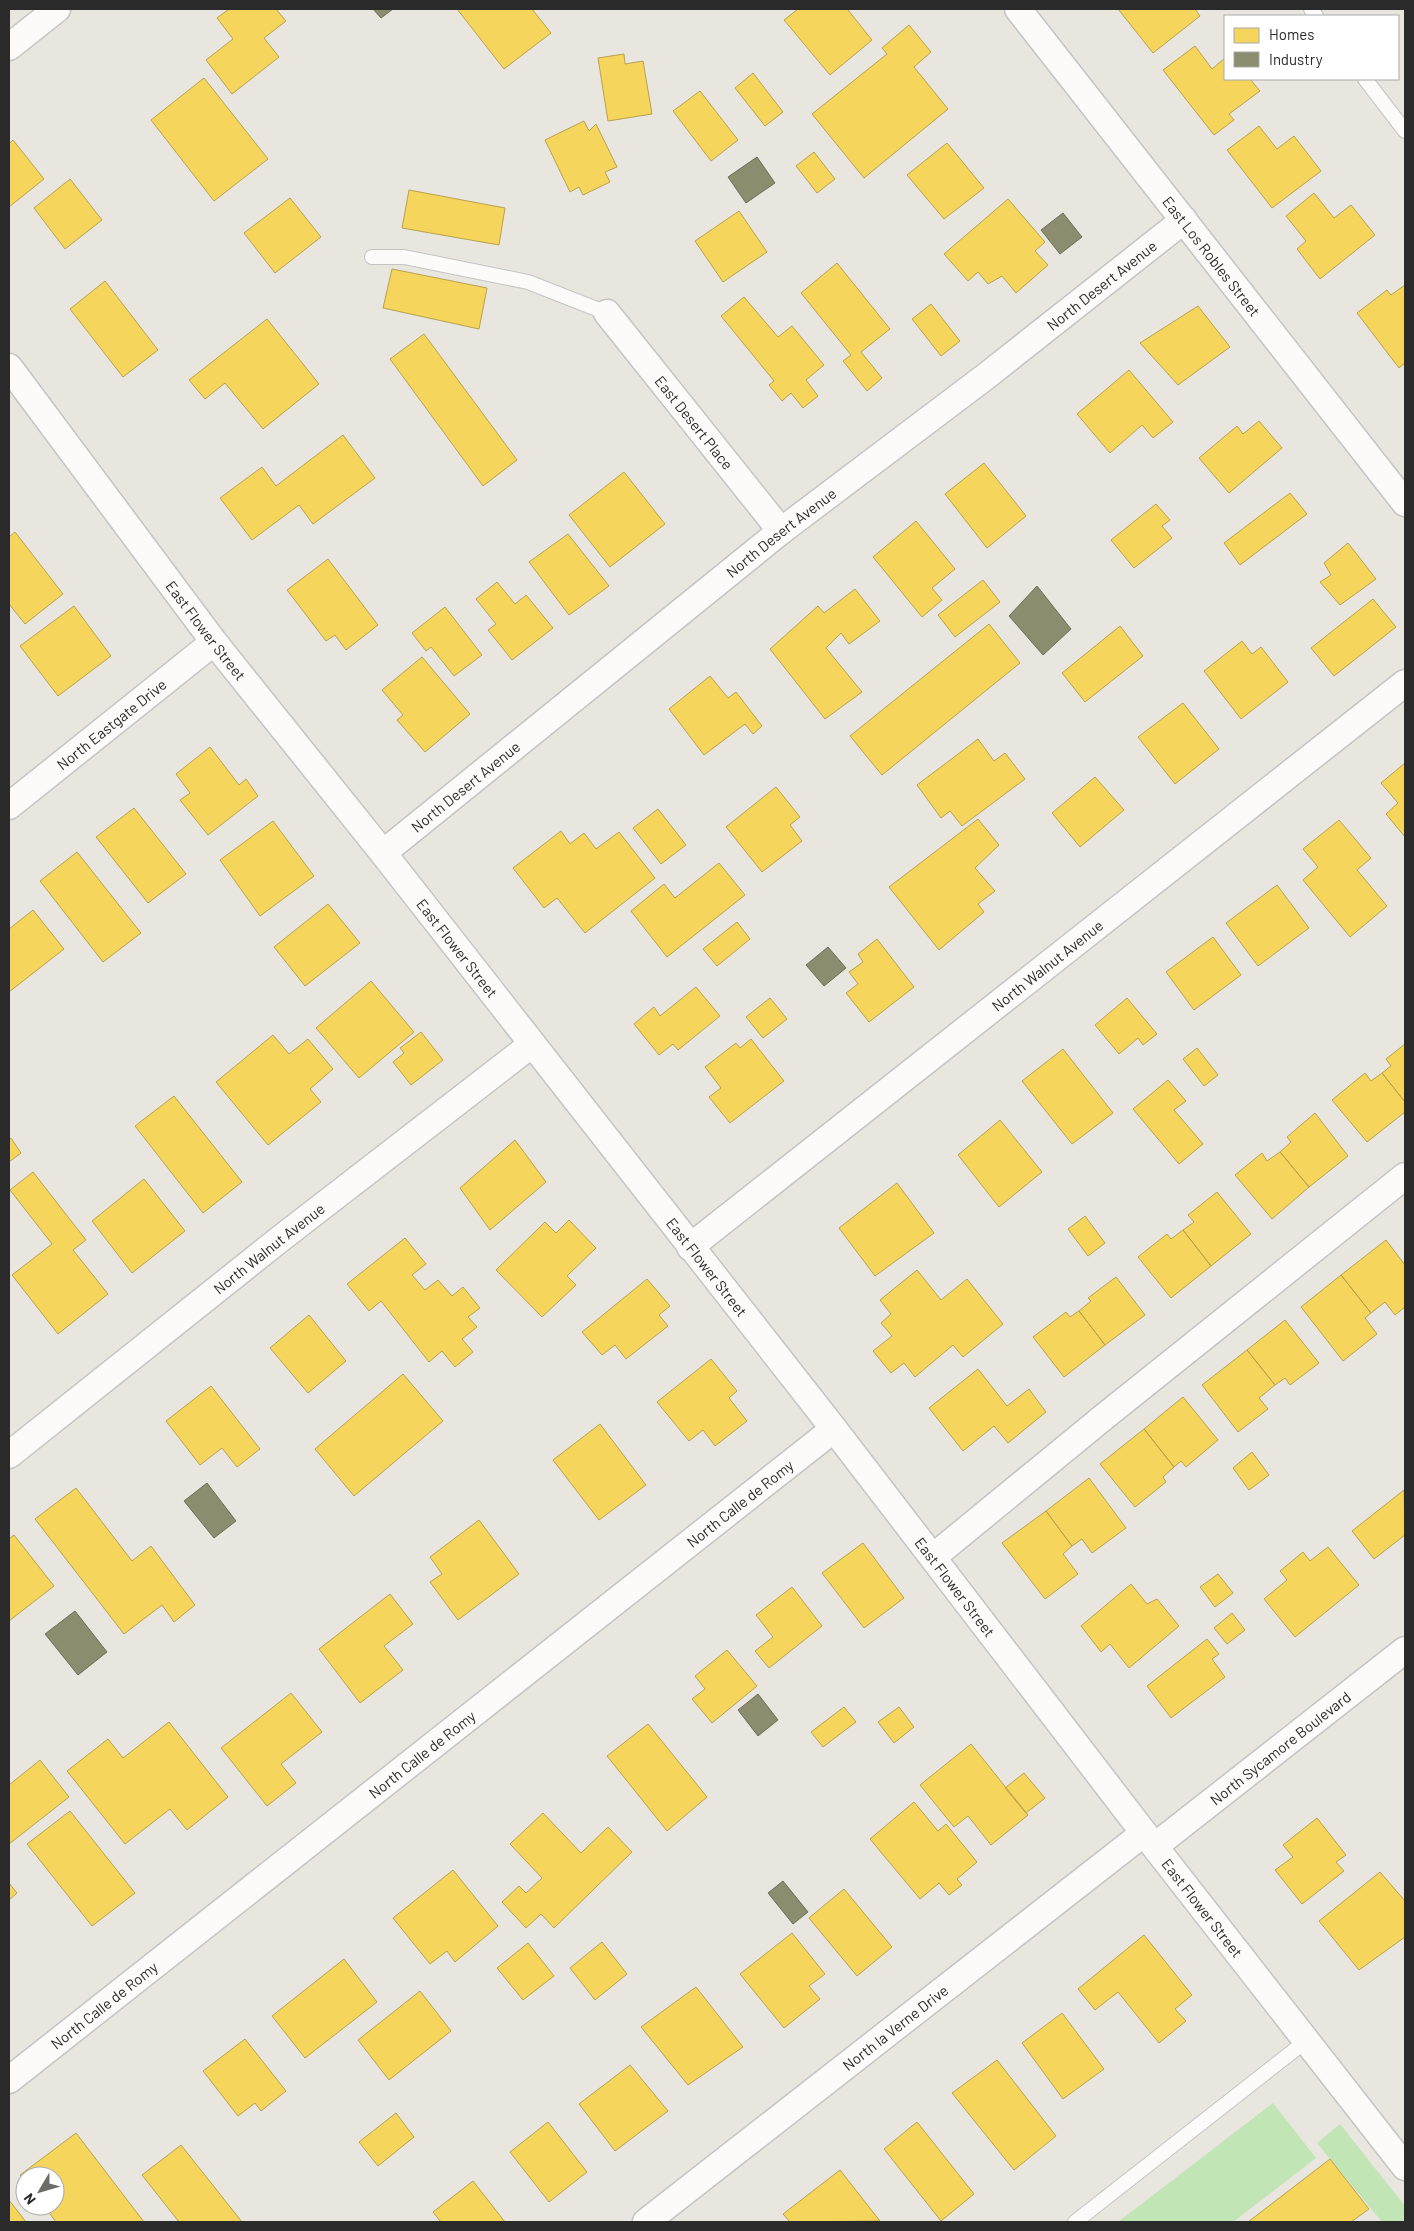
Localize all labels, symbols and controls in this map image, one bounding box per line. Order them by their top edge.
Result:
legend [1224,15,1399,80]
text: Homes [1269,25,1314,43]
text: Industry [1269,50,1323,68]
street label: East Los Robles Street [1159,193,1264,320]
street label: North Desert Avenue [1043,236,1160,334]
street label: East Desert Place [652,372,737,473]
street label: North Desert Avenue [722,484,839,581]
street label: East Flower Street [162,577,250,684]
street label: North Eastgate Drive [53,675,170,773]
street label: North Desert Avenue [407,737,523,836]
street label: East Flower Street [413,895,502,1001]
street label: North Walnut Avenue [988,916,1106,1015]
street label: North Walnut Avenue [210,1199,328,1298]
street label: East Flower Street [663,1214,751,1320]
street label: North Calle de Romy [683,1456,797,1551]
street label: East Flower Street [911,1534,999,1640]
street label: North Sycamore Boulevard [1206,1687,1354,1809]
street label: North Calle de Romy [365,1706,479,1802]
street label: East Flower Street [1158,1855,1247,1961]
street label: North Calle de Romy [47,1957,161,2053]
street label: North la Verne Drive [839,1981,951,2074]
north arrow [15,2166,65,2216]
text: N [20,2190,39,2208]

